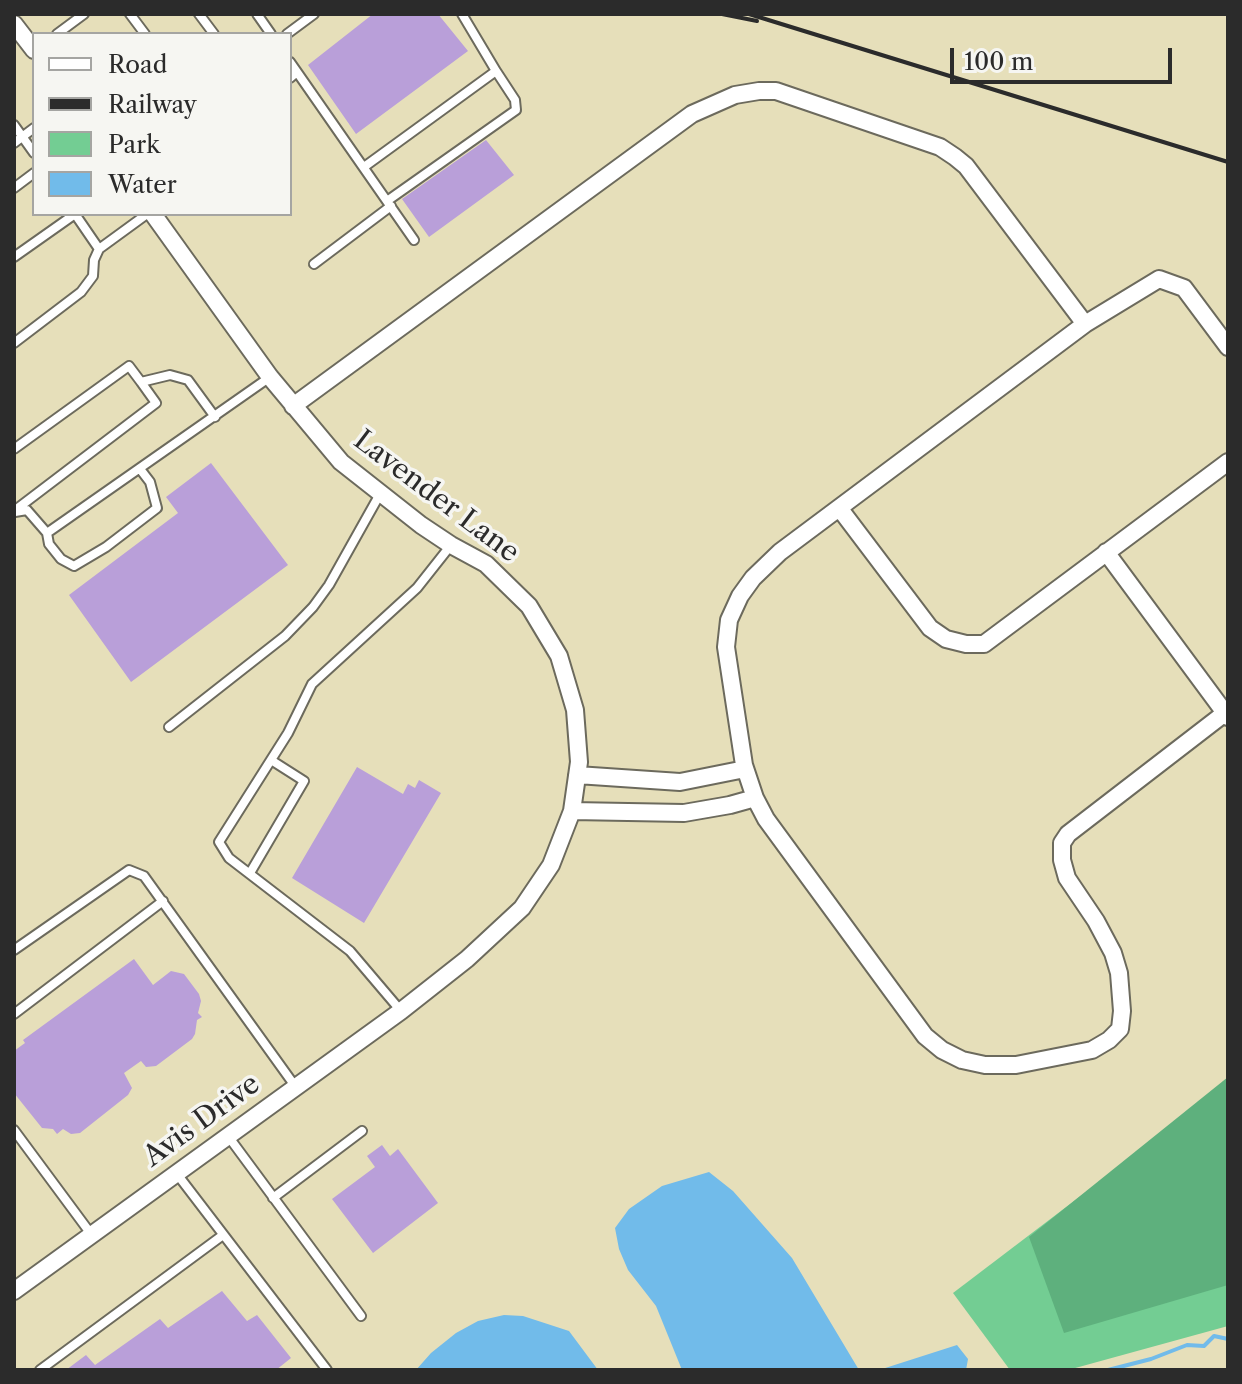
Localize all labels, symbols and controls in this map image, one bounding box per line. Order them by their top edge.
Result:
legend [32,32,292,216]
scale bar [954,32,1176,82]
text: 100 m [964,47,1033,76]
text: Road [108,50,167,79]
text: Railway [108,90,197,119]
text: Park [108,130,160,159]
text: Water [108,170,177,199]
street label: Lavender Lane [347,424,525,570]
street label: Avis Drive [137,1068,267,1174]

